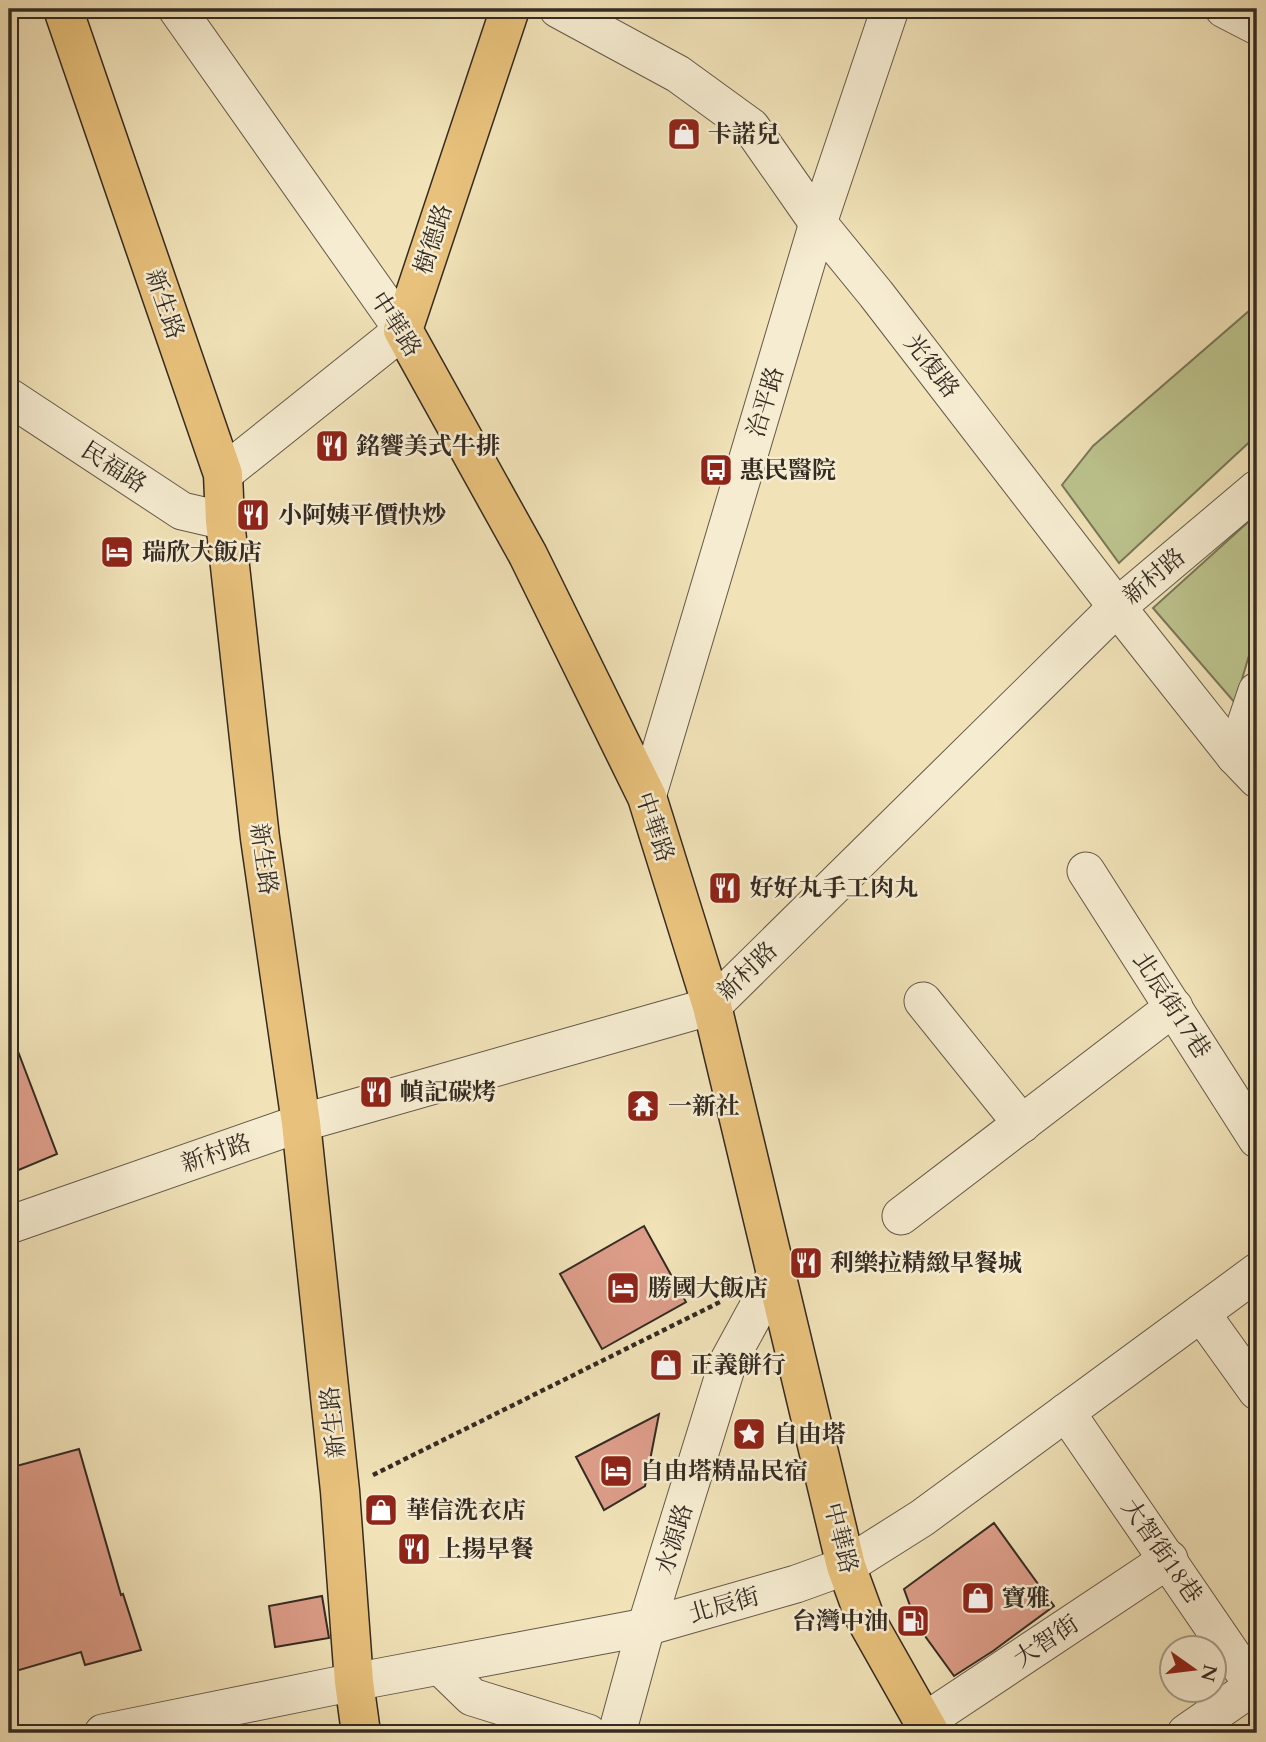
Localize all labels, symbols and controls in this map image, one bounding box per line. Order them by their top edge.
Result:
shop icon: 卡諾兒 [665,115,703,153]
place label: 卡諾兒 [708,118,780,151]
street label: 樹德路 [407,200,460,278]
street label: 新生路 [137,265,192,344]
street label: 中華路 [362,285,429,363]
street label: 光復路 [896,328,967,405]
street label: 治平路 [739,363,792,441]
restaurant icon: 銘饗美式牛排 [313,427,351,465]
place label: 銘饗美式牛排 [356,430,500,463]
street label: 民福路 [75,434,153,501]
bus stop icon: 惠民醫院 [697,451,735,489]
place label: 惠民醫院 [740,454,836,487]
restaurant icon: 小阿姨平價快炒 [234,496,272,534]
place label: 小阿姨平價快炒 [278,499,446,532]
hotel icon: 瑞欣大飯店 [98,533,136,571]
place label: 瑞欣大飯店 [142,536,262,569]
street label: 新村路 [1116,541,1193,612]
street label: 中華路 [627,788,682,867]
street label: 新生路 [242,821,285,897]
restaurant icon: 好好丸手工肉丸 [706,869,744,907]
place label: 好好丸手工肉丸 [750,872,918,905]
street label: 新村路 [710,934,785,1008]
street label: 北辰街17巷 [1125,946,1218,1065]
restaurant icon: 幀記碳烤 [357,1073,395,1111]
place label: 幀記碳烤 [400,1076,496,1109]
temple icon: 一新社 [624,1087,662,1125]
place label: 一新社 [668,1090,740,1123]
street label: 新村路 [177,1126,256,1181]
restaurant icon: 利樂拉精緻早餐城 [787,1244,825,1282]
place label: 利樂拉精緻早餐城 [830,1247,1022,1280]
hotel icon: 勝國大飯店 [604,1269,642,1307]
place label: 勝國大飯店 [648,1272,768,1305]
shop icon: 正義餅行 [647,1346,685,1384]
place label: 正義餅行 [690,1349,786,1382]
street label: 新生路 [313,1384,354,1459]
place icon: 自由塔 [730,1415,768,1453]
place label: 自由塔 [774,1418,846,1451]
hotel icon: 自由塔精品民宿 [597,1452,635,1490]
place label: 自由塔精品民宿 [640,1455,808,1488]
shop icon: 華信洗衣店 [362,1491,400,1529]
street label: 大智街18巷 [1113,1492,1210,1610]
place label: 華信洗衣店 [406,1494,526,1527]
street label: 中華路 [816,1499,865,1577]
street label: 水源路 [648,1500,701,1578]
restaurant icon: 上揚早餐 [395,1530,433,1568]
place label: 上揚早餐 [438,1533,534,1566]
shop icon: 寶雅 [959,1579,997,1617]
street label: 北辰街 [685,1580,763,1631]
place label: 寶雅 [1002,1582,1050,1615]
fuel station icon: 台灣中油 [894,1602,932,1640]
place label: 台灣中油 [792,1605,888,1638]
street label: 大智街 [1007,1608,1085,1675]
north arrow [1158,1634,1228,1704]
text: N [1194,1662,1223,1685]

